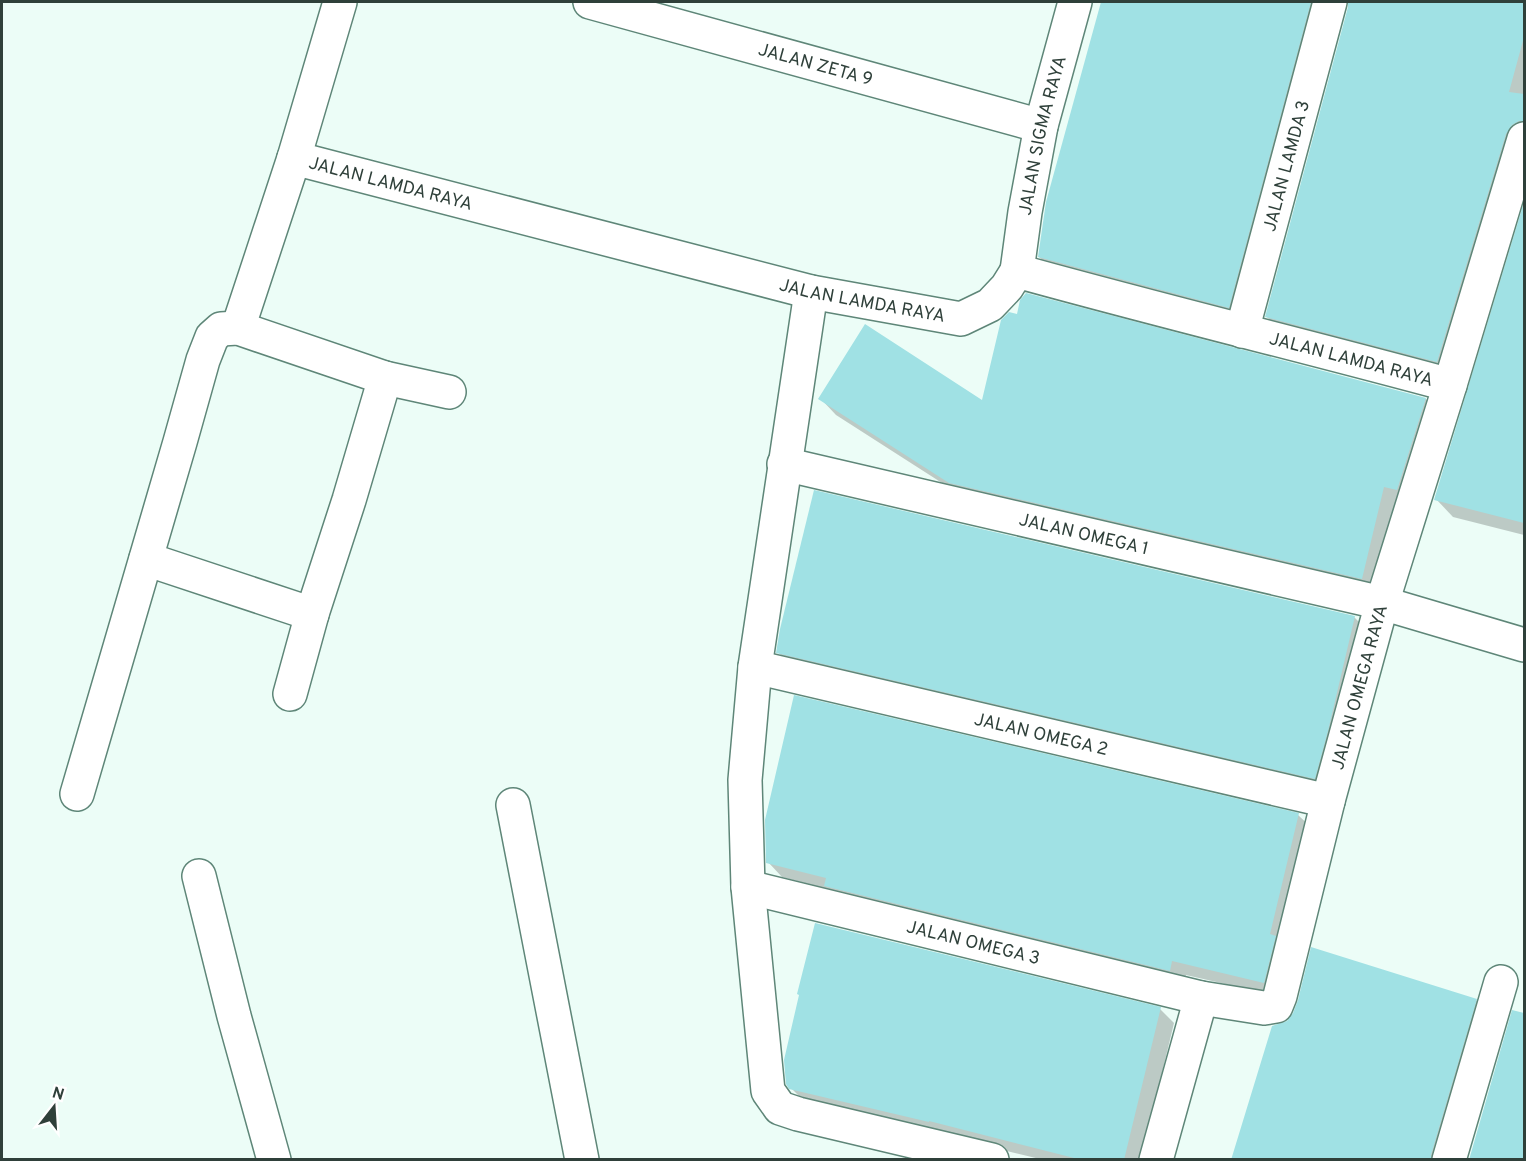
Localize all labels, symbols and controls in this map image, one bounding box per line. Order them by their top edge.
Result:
street label: JALAN ZETA 9 [755,39,875,92]
street label: JALAN SIGMA RAYA [1015,54,1073,217]
street label: JALAN LAMDA 3 [1259,98,1316,234]
street label: JALAN LAMDA RAYA [306,152,475,217]
street label: JALAN LAMDA RAYA [776,274,947,329]
street label: JALAN LAMDA RAYA [1267,328,1435,393]
street label: JALAN OMEGA 1 [1017,509,1151,561]
street label: JALAN OMEGA RAYA [1327,602,1394,773]
street label: JALAN OMEGA 2 [972,709,1110,762]
street label: JALAN OMEGA 3 [904,916,1042,971]
north arrow [24,1077,84,1137]
text: N [49,1083,66,1106]

